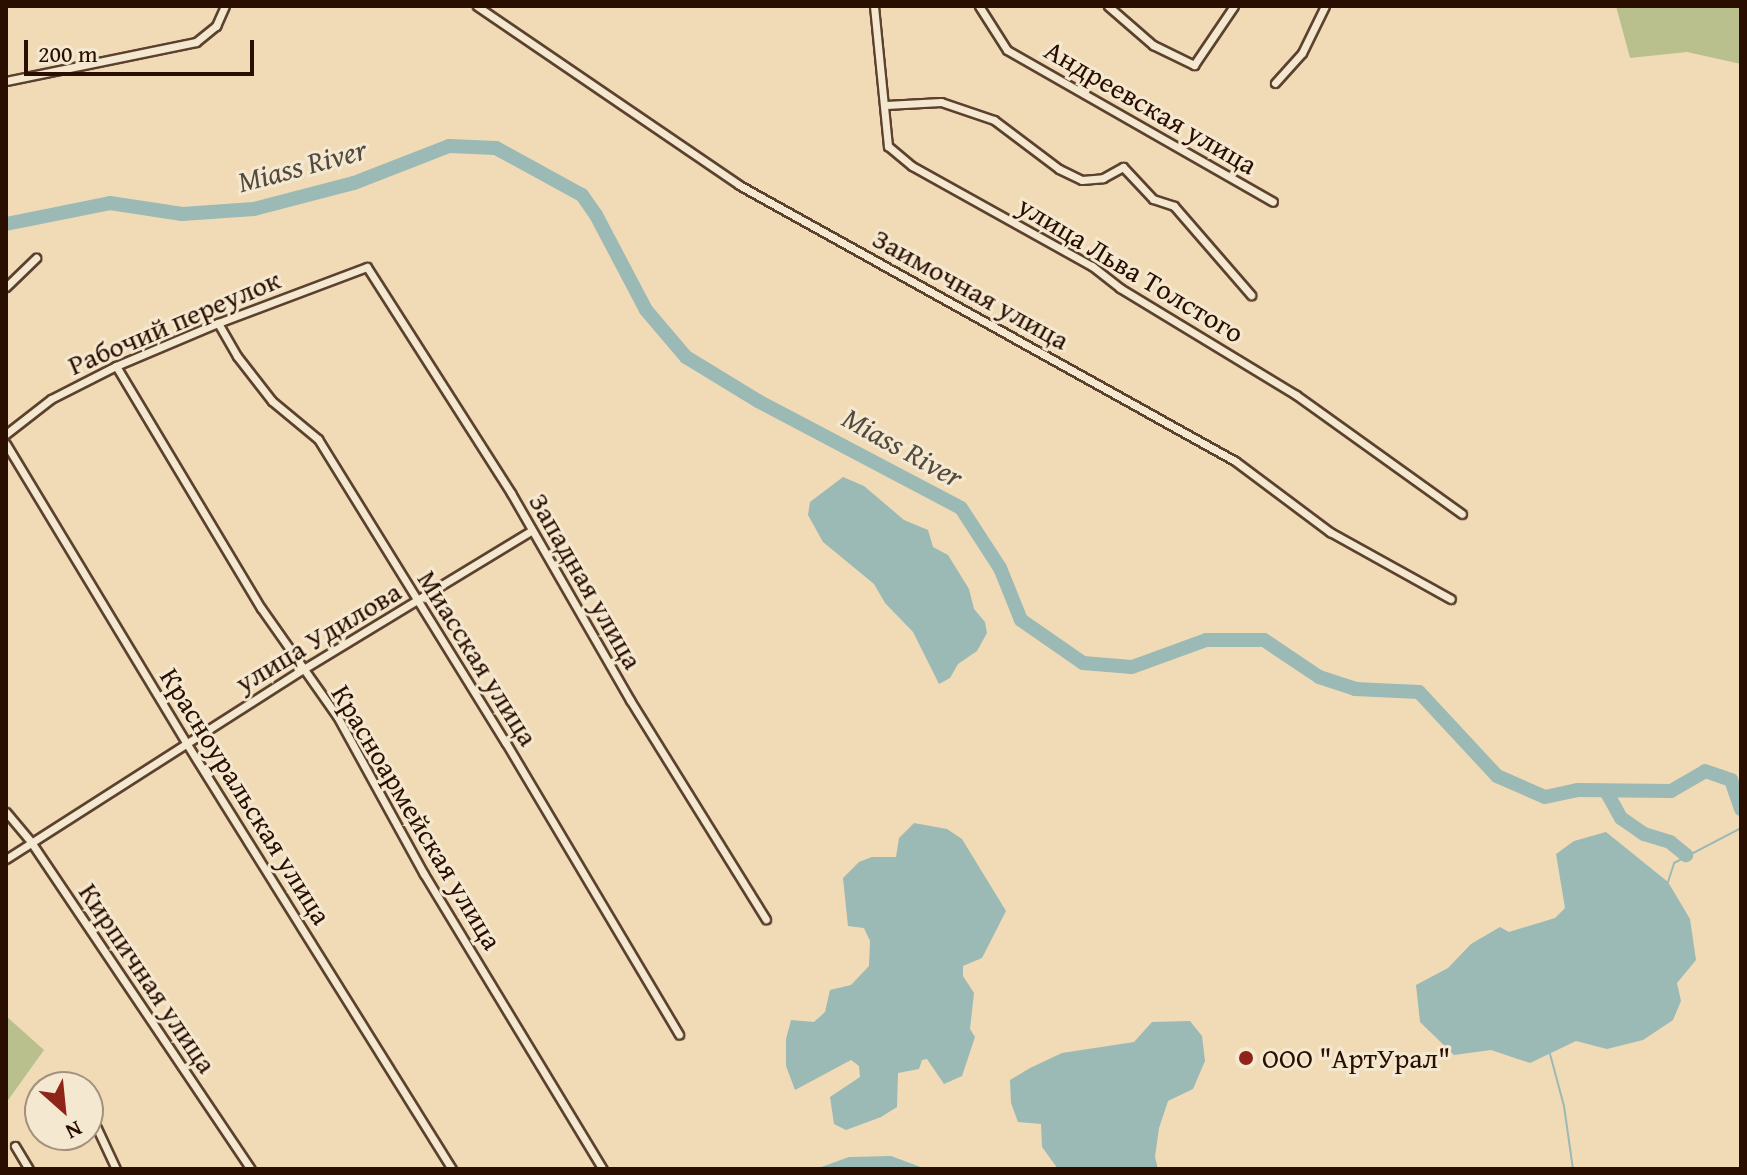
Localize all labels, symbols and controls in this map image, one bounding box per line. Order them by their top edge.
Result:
scale bar [28,24,258,74]
street label: Андреевская улица [1039,32,1263,182]
text: 200 m [38,36,98,71]
water label: Miass River [234,131,370,199]
street label: улица Льва Толстого [1012,188,1250,350]
street label: Заимочная улица [867,221,1075,357]
street label: Рабочий переулок [63,262,285,382]
water label: Miass River [836,399,970,495]
street label: Западная улица [522,487,650,675]
street label: Миасская улица [411,564,545,752]
street label: улица Удилова [229,574,407,700]
street label: Красноуральская улица [153,661,339,931]
street label: Красноармейская улица [325,678,509,956]
street label: Кирпичная улица [72,877,224,1079]
place label: ООО "АртУрал" [1262,1041,1450,1075]
marker: ООО "АртУрал" [1237,1049,1255,1067]
north arrow [24,1071,104,1151]
text: N [60,1113,88,1148]

